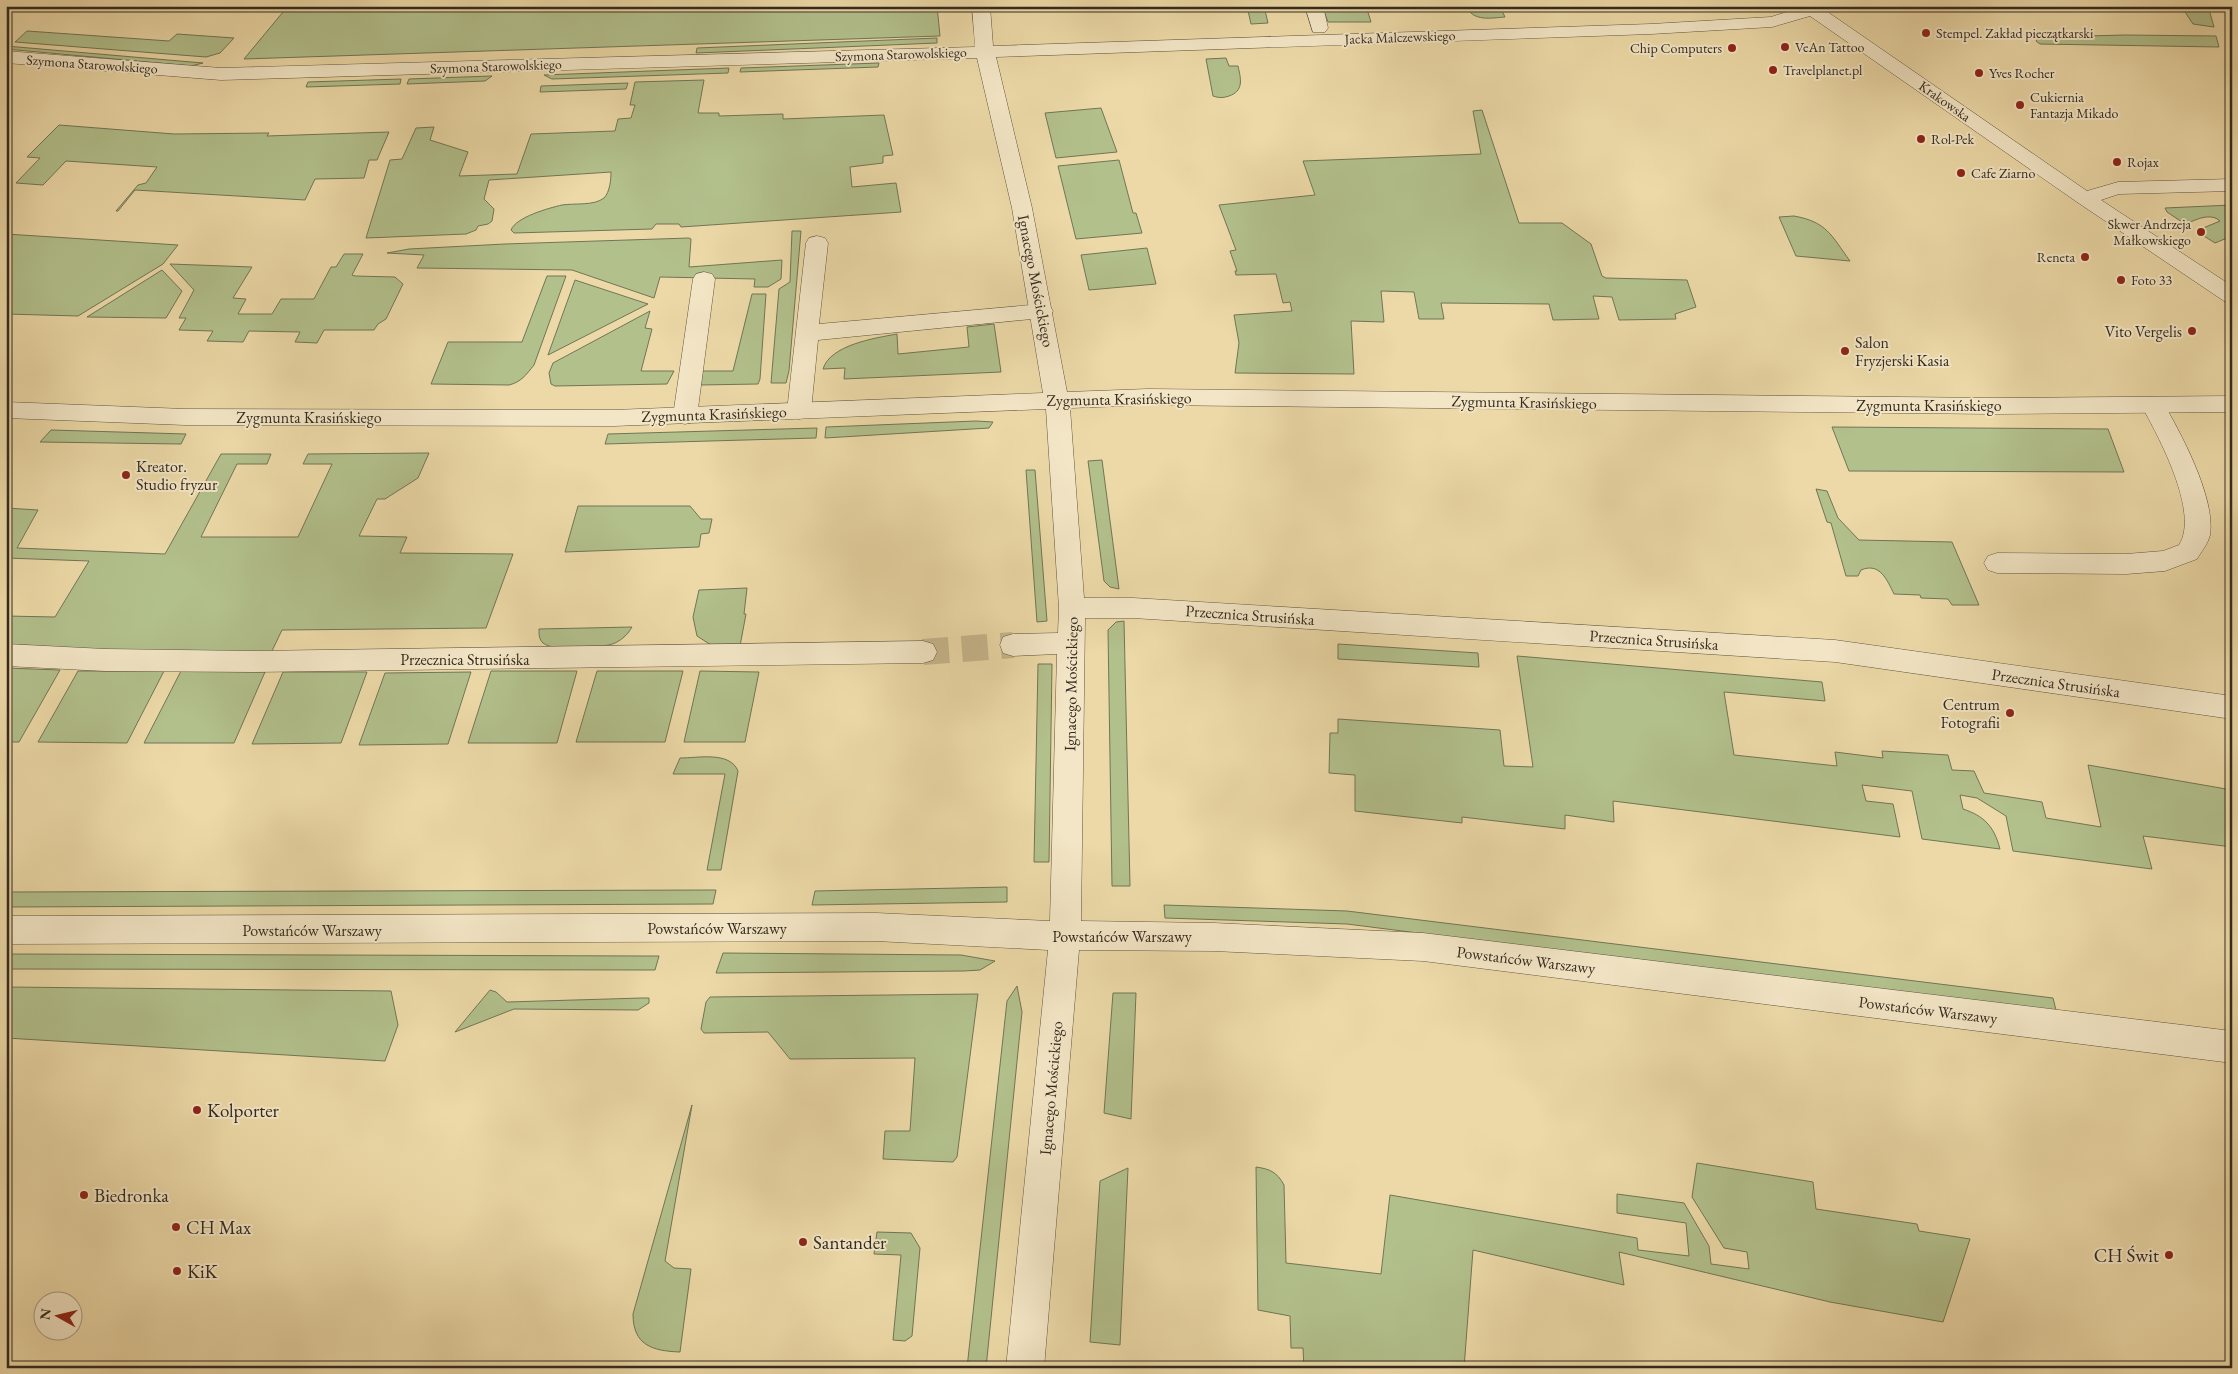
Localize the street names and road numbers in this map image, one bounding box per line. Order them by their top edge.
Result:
street label: Jacka Malczewskiego [1343,26,1456,48]
street label: Szymona Starowolskiego [835,43,967,65]
street label: Szymona Starowolskiego [26,50,158,78]
street label: Szymona Starowolskiego [430,55,562,77]
street label: Krakowska [1916,77,1975,126]
street label: Ignacego Mościckiego [1013,213,1059,349]
street label: Zygmunta Krasińskiego [1046,387,1192,411]
street label: Zygmunta Krasińskiego [1451,390,1597,414]
street label: Zygmunta Krasińskiego [1856,395,2002,416]
street label: Zygmunta Krasińskiego [641,401,787,427]
street label: Zygmunta Krasińskiego [236,407,382,428]
street label: Przecznica Strusińska [1185,600,1316,630]
street label: Ignacego Mościckiego [1059,617,1083,751]
street label: Przecznica Strusińska [1589,625,1720,655]
street label: Przecznica Strusińska [400,649,530,670]
street label: Przecznica Strusińska [1990,664,2122,702]
street label: Powstańców Warszawy [647,918,788,939]
street label: Powstańców Warszawy [242,920,383,941]
street label: Powstańców Warszawy [1052,926,1193,947]
street label: Powstańców Warszawy [1455,941,1598,979]
street label: Powstańców Warszawy [1857,991,2000,1029]
street label: Ignacego Mościckiego [1035,1020,1067,1156]

